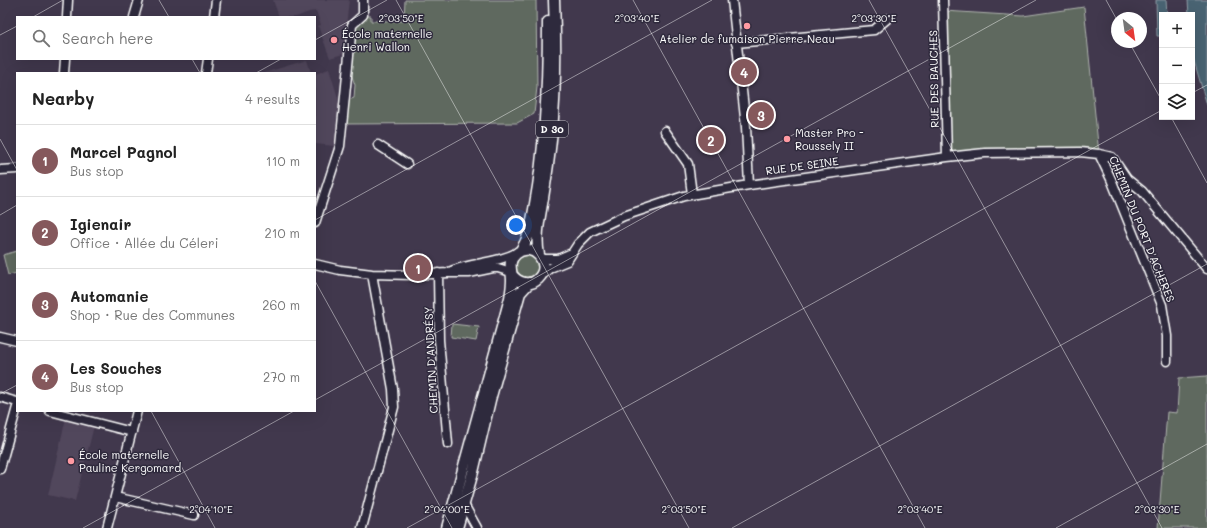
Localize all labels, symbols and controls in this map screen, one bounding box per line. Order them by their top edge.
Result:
text: 2°03'50"E [379,11,424,25]
text: 2°03'40"E [615,11,660,25]
text: 2°03'30"E [852,11,897,25]
north arrow [1111,12,1147,48]
map controls [1159,12,1195,120]
button: + [1159,12,1195,48]
search box [16,16,316,60]
marker: Atelier de fumaison Pierre Neau [742,21,752,31]
place label: École maternelle Henri Wallon [342,26,433,54]
icon: search [30,27,52,49]
text: Search here [62,28,153,48]
street label: RUE DES BAUCHES [925,30,942,128]
place label: Atelier de fumaison Pierre Neau [659,31,835,46]
marker: École maternelle Henri Wallon [329,35,339,45]
button: − [1159,48,1195,84]
pin: 4 [731,57,757,87]
button: layers [1159,84,1195,120]
text: Nearby [32,87,94,109]
text: 4 results [245,90,300,107]
pin: 3 [748,100,774,130]
road number: D 30 [536,121,568,137]
pin: 2 [698,125,724,155]
place label: Master Pro - Roussely II [795,125,864,153]
marker: Master Pro - Roussely II [782,134,792,144]
text: Marcel Pagnol [70,142,177,162]
text: 1 [42,152,48,169]
text: 110 m [266,152,300,169]
street label: RUE DE SEINE [765,153,839,178]
street label: CHEMIN DU PORT D'ACHERES [1106,154,1179,304]
text: Bus stop [70,162,123,179]
text: Igienair [70,214,131,234]
your location [506,215,526,235]
text: 2 [41,224,49,241]
text: 210 m [264,224,300,241]
text: Office · Allée du Céleri [70,234,219,251]
pin: 1 [405,253,431,283]
text: Automanie [70,286,149,306]
text: 3 [41,296,49,313]
text: 260 m [262,296,300,313]
text: Shop · Rue des Communes [70,306,235,323]
street label: CHEMIN D'ANDRÉSY [420,306,441,414]
text: Les Souches [70,358,162,378]
text: 4 [41,368,49,385]
text: 270 m [263,368,300,385]
text: Bus stop [70,378,123,395]
place label: École maternelle Pauline Kergomard [79,447,181,475]
marker: École maternelle Pauline Kergomard [66,456,76,466]
text: 2°04'10"E [189,502,233,516]
text: 2°04'00"E [424,502,470,516]
text: 2°03'50"E [662,502,707,516]
text: 2°03'40"E [898,502,943,516]
text: 2°03'30"E [1135,502,1180,516]

